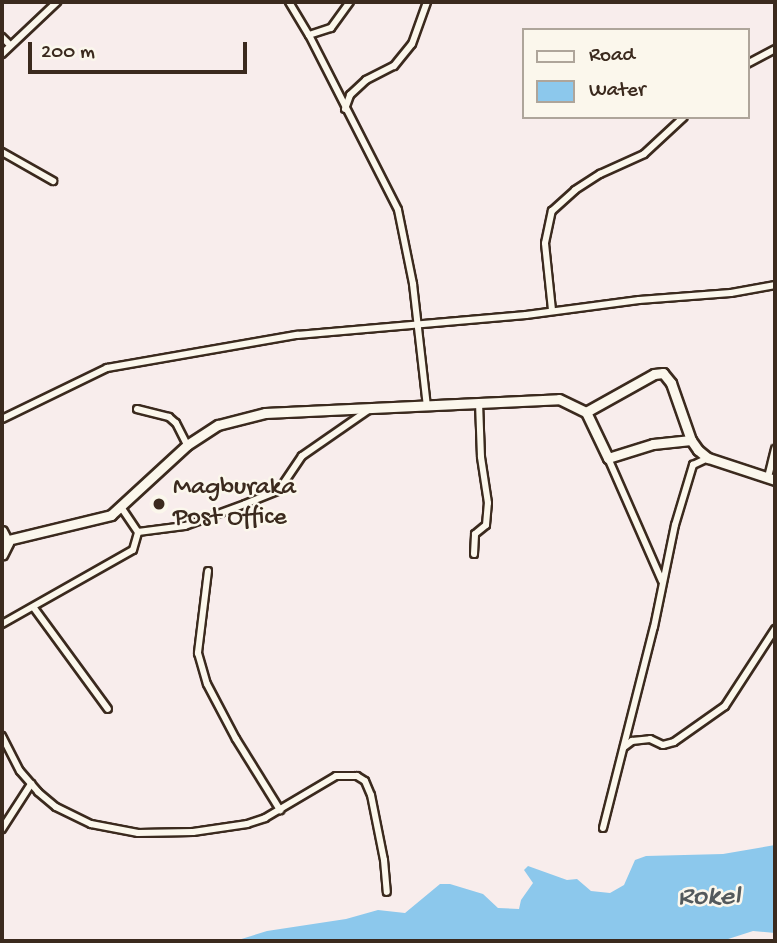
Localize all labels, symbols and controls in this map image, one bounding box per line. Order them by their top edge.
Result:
scale bar [32,28,250,72]
legend [522,28,749,119]
text: 200 m [41,41,95,66]
text: Road [589,44,635,69]
text: Water [589,79,645,104]
place label: Magburaka Post Office [173,473,296,534]
marker: Magburaka Post Office [151,496,167,512]
water label: Rokel [678,881,740,915]

